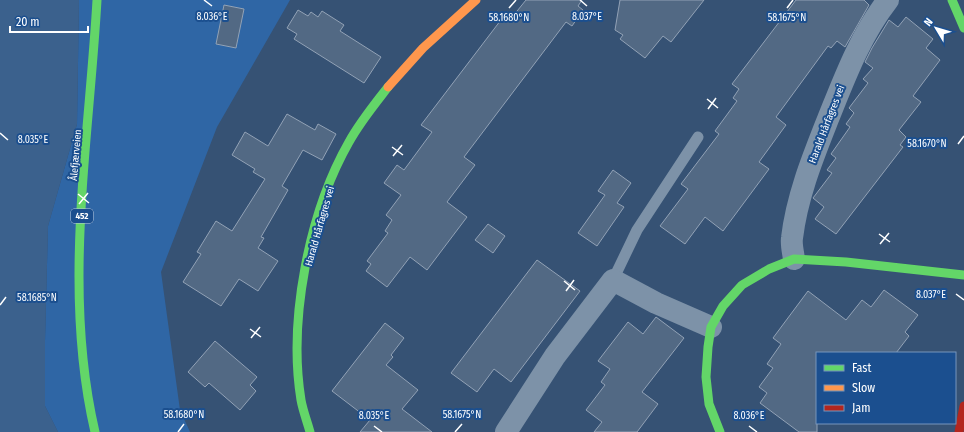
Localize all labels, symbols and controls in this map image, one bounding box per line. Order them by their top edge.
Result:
scale bar [10,8,88,34]
north arrow [916,8,956,48]
text: 8.036°E [197,11,228,23]
text: 8.037°E [572,11,602,23]
text: 58.1680°N [489,12,529,24]
text: 58.1675°N [768,12,806,24]
text: 20 m [16,15,40,29]
text: N [921,16,936,29]
street label: Harald Hårfagres vei [806,83,847,165]
street label: Ålefjærveien [66,129,84,181]
text: 8.035°E [18,134,49,146]
text: 58.1670°N [907,138,947,150]
street label: Harald Hårfagres vei [302,185,337,268]
road number: 452 [71,209,93,223]
text: 8.037°E [916,289,946,301]
text: 58.1685°N [17,292,57,304]
legend [816,352,956,424]
text: Fast [852,361,871,375]
text: Slow [852,381,875,395]
text: Jam [852,401,870,415]
text: 58.1680°N [164,409,204,421]
text: 58.1675°N [443,409,481,421]
text: 8.035°E [359,410,390,422]
text: 8.036°E [734,410,765,422]

